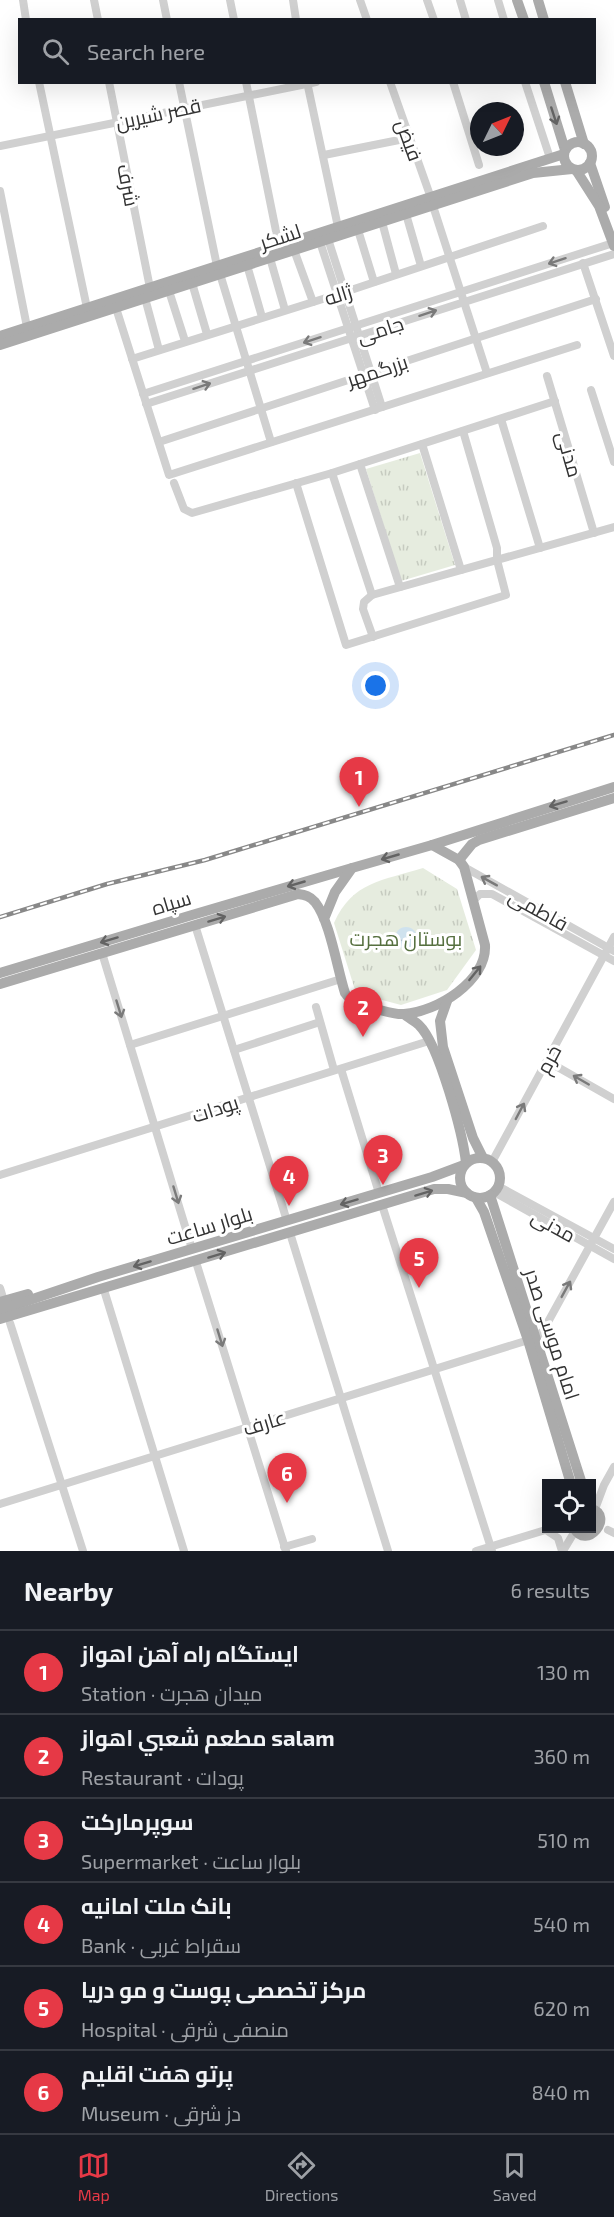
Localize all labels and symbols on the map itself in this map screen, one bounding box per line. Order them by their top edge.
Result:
street label: قصر شیرین [113,92,203,136]
north arrow [470,102,524,156]
one-way arrow [550,106,561,125]
street label: فیض [390,116,429,165]
street label: شرف [112,162,145,209]
street label: لشکر [255,218,304,255]
one-way arrow [548,256,567,267]
street label: ژاله [321,278,356,310]
one-way arrow [418,307,437,318]
street label: جامی [354,310,407,350]
one-way arrow [303,335,321,346]
street label: بزرگمهر [342,349,411,393]
one-way arrow [192,380,211,391]
street label: مدنی [550,428,588,480]
your location [361,671,390,700]
pin: 1 [340,758,378,807]
one-way arrow [549,799,568,810]
one-way arrow [381,852,400,863]
one-way arrow [481,875,499,886]
one-way arrow [287,879,306,890]
street label: فاطمی [504,883,573,937]
street label: سپاه [148,885,194,921]
one-way arrow [207,913,226,924]
park label: بوستان هجرت [350,926,462,952]
one-way arrow [100,935,119,946]
one-way arrow [468,966,482,981]
pin: 2 [344,988,382,1037]
one-way arrow [114,999,125,1018]
street label: خرم [530,1040,568,1079]
one-way arrow [573,1074,590,1086]
street label: پودات [189,1089,243,1129]
one-way arrow [514,1103,526,1120]
pin: 3 [364,1136,403,1185]
pin: 4 [270,1156,308,1206]
one-way arrow [171,1185,182,1204]
one-way arrow [414,1186,433,1197]
one-way arrow [339,1197,358,1208]
street label: بلوار ساعت [163,1201,255,1250]
street label: مدنی [527,1203,580,1249]
pin: 5 [400,1238,438,1288]
one-way arrow [207,1249,226,1260]
one-way arrow [133,1259,152,1270]
street label: امام موسی صدر [517,1264,586,1404]
one-way arrow [560,1281,572,1298]
one-way arrow [215,1328,226,1347]
street label: عارف [240,1404,289,1441]
pin: 6 [268,1454,306,1503]

